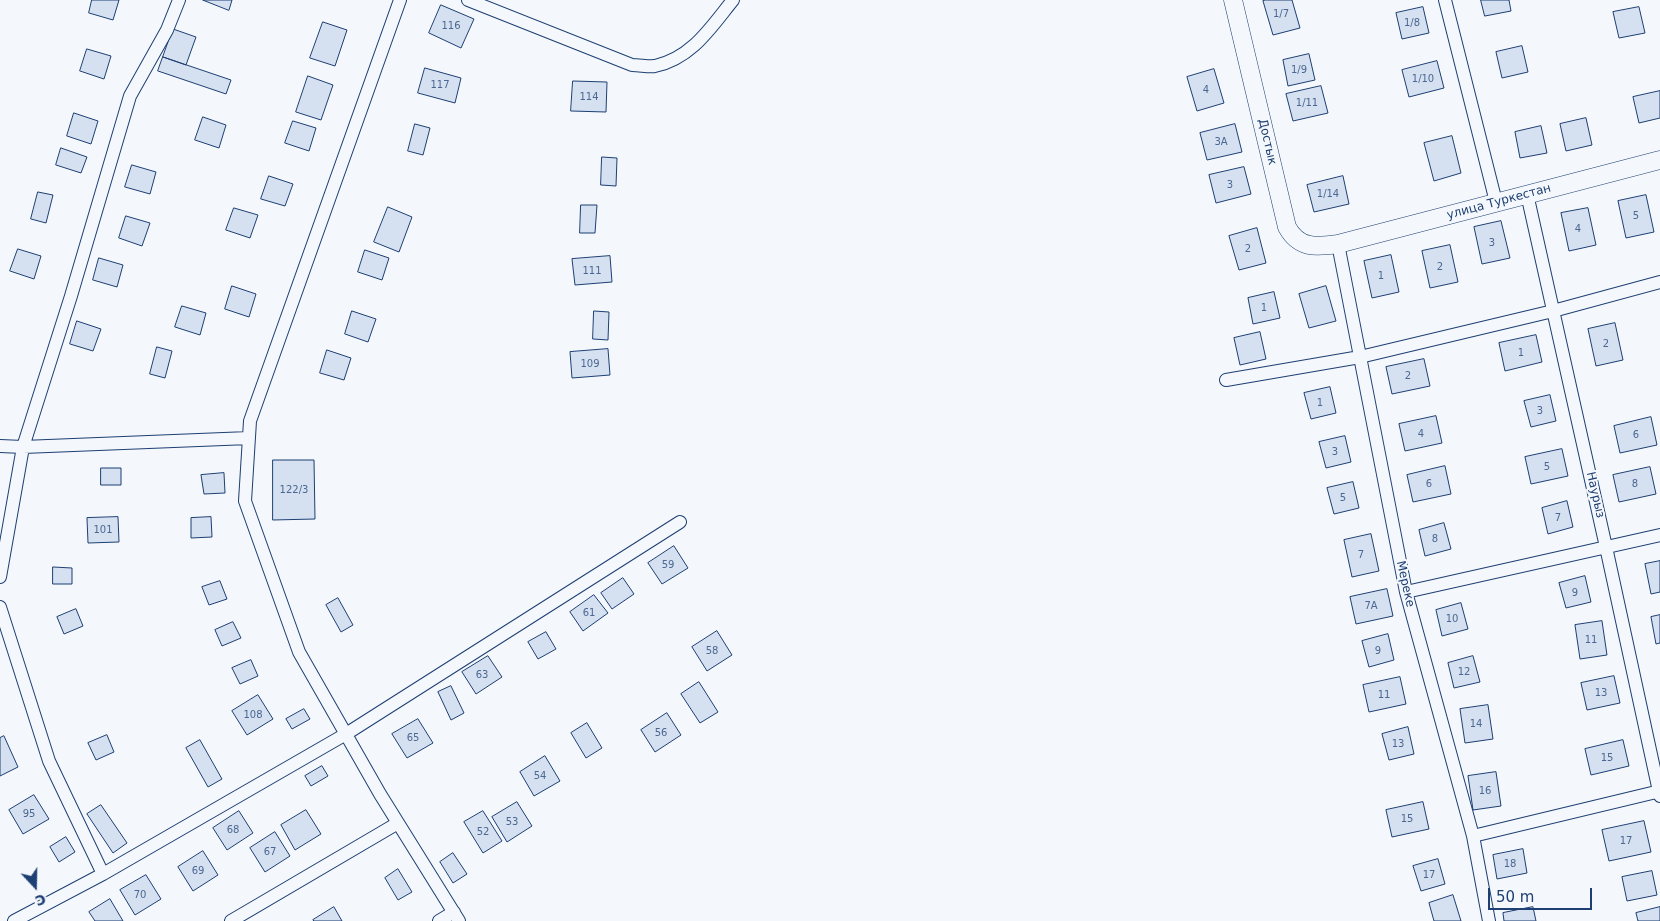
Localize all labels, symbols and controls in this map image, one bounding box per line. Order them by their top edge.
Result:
house number: 1/7 [1273,8,1289,20]
house number: 1/8 [1404,17,1420,29]
house number: 116 [441,20,461,32]
house number: 1/9 [1291,64,1307,76]
house number: 1/10 [1412,73,1434,85]
house number: 117 [430,79,450,91]
house number: 4 [1203,84,1209,96]
house number: 114 [579,91,599,103]
house number: 1/11 [1296,97,1318,109]
street label: Достык [1255,117,1279,167]
house number: 3А [1214,136,1228,148]
house number: 3 [1227,179,1233,191]
street label: улица Туркестан [1445,181,1553,223]
house number: 1/14 [1317,188,1339,200]
house number: 5 [1633,210,1639,222]
house number: 4 [1575,223,1581,235]
house number: 3 [1489,237,1495,249]
house number: 2 [1245,243,1251,255]
house number: 2 [1437,261,1443,273]
house number: 111 [582,265,602,277]
house number: 1 [1378,270,1384,282]
house number: 1 [1261,302,1267,314]
house number: 2 [1603,338,1609,350]
house number: 1 [1518,347,1524,359]
house number: 109 [580,358,600,370]
house number: 2 [1405,370,1411,382]
house number: 1 [1317,397,1323,409]
house number: 3 [1537,405,1543,417]
house number: 4 [1418,428,1424,440]
house number: 6 [1633,429,1639,441]
house number: 3 [1332,446,1338,458]
house number: 5 [1544,461,1550,473]
street label: Наурыз [1583,471,1607,519]
house number: 6 [1426,478,1432,490]
house number: 8 [1632,478,1638,490]
house number: 122/3 [280,484,308,496]
house number: 5 [1340,492,1346,504]
house number: 7 [1555,512,1561,524]
house number: 101 [93,524,113,536]
house number: 8 [1432,533,1438,545]
house number: 7 [1358,549,1364,561]
house number: 59 [662,559,674,571]
street label: Мереке [1393,559,1417,609]
house number: 9 [1572,587,1578,599]
house number: 7А [1364,600,1378,612]
house number: 61 [583,607,595,619]
house number: 10 [1446,613,1458,625]
house number: 11 [1585,634,1597,646]
house number: 58 [706,645,718,657]
house number: 9 [1375,645,1381,657]
house number: 12 [1458,666,1470,678]
house number: 63 [476,669,488,681]
house number: 13 [1595,687,1607,699]
house number: 11 [1378,689,1390,701]
house number: 108 [243,709,263,721]
house number: 14 [1470,718,1482,730]
house number: 56 [655,727,667,739]
house number: 65 [407,732,419,744]
house number: 13 [1392,738,1404,750]
house number: 15 [1601,752,1613,764]
house number: 54 [534,770,546,782]
house number: 16 [1479,785,1491,797]
house number: 95 [23,808,35,820]
house number: 15 [1401,813,1413,825]
house number: 53 [506,816,518,828]
house number: 68 [227,824,239,836]
house number: 52 [477,826,489,838]
house number: 17 [1620,835,1632,847]
house number: 67 [264,846,276,858]
house number: 18 [1504,858,1516,870]
north arrow [10,861,60,911]
house number: 69 [192,865,204,877]
house number: 17 [1423,869,1435,881]
scale bar [1490,878,1594,910]
text: 50 m [1496,888,1534,906]
house number: 70 [134,889,146,901]
text: С [33,891,48,909]

